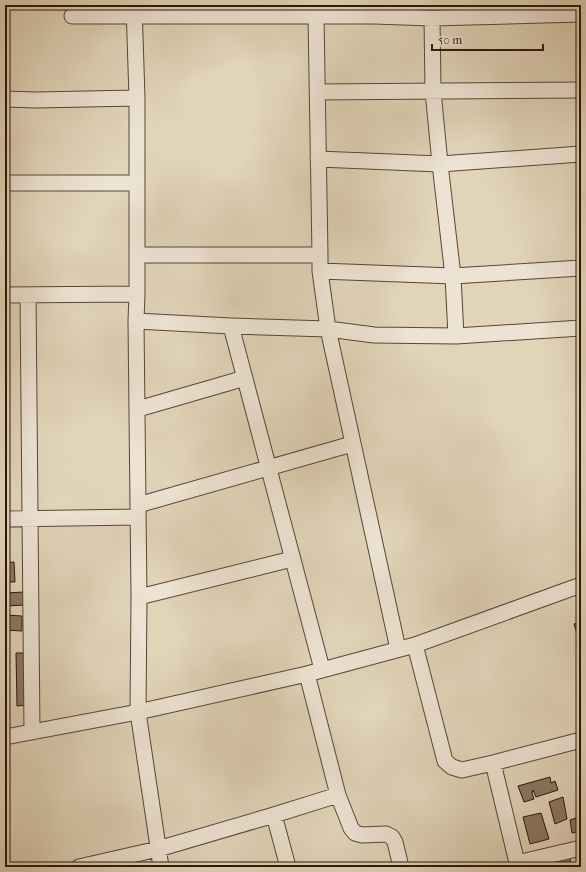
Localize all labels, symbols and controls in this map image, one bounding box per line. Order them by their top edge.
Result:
scale bar [432,26,543,52]
text: 50 m [438,33,462,47]

